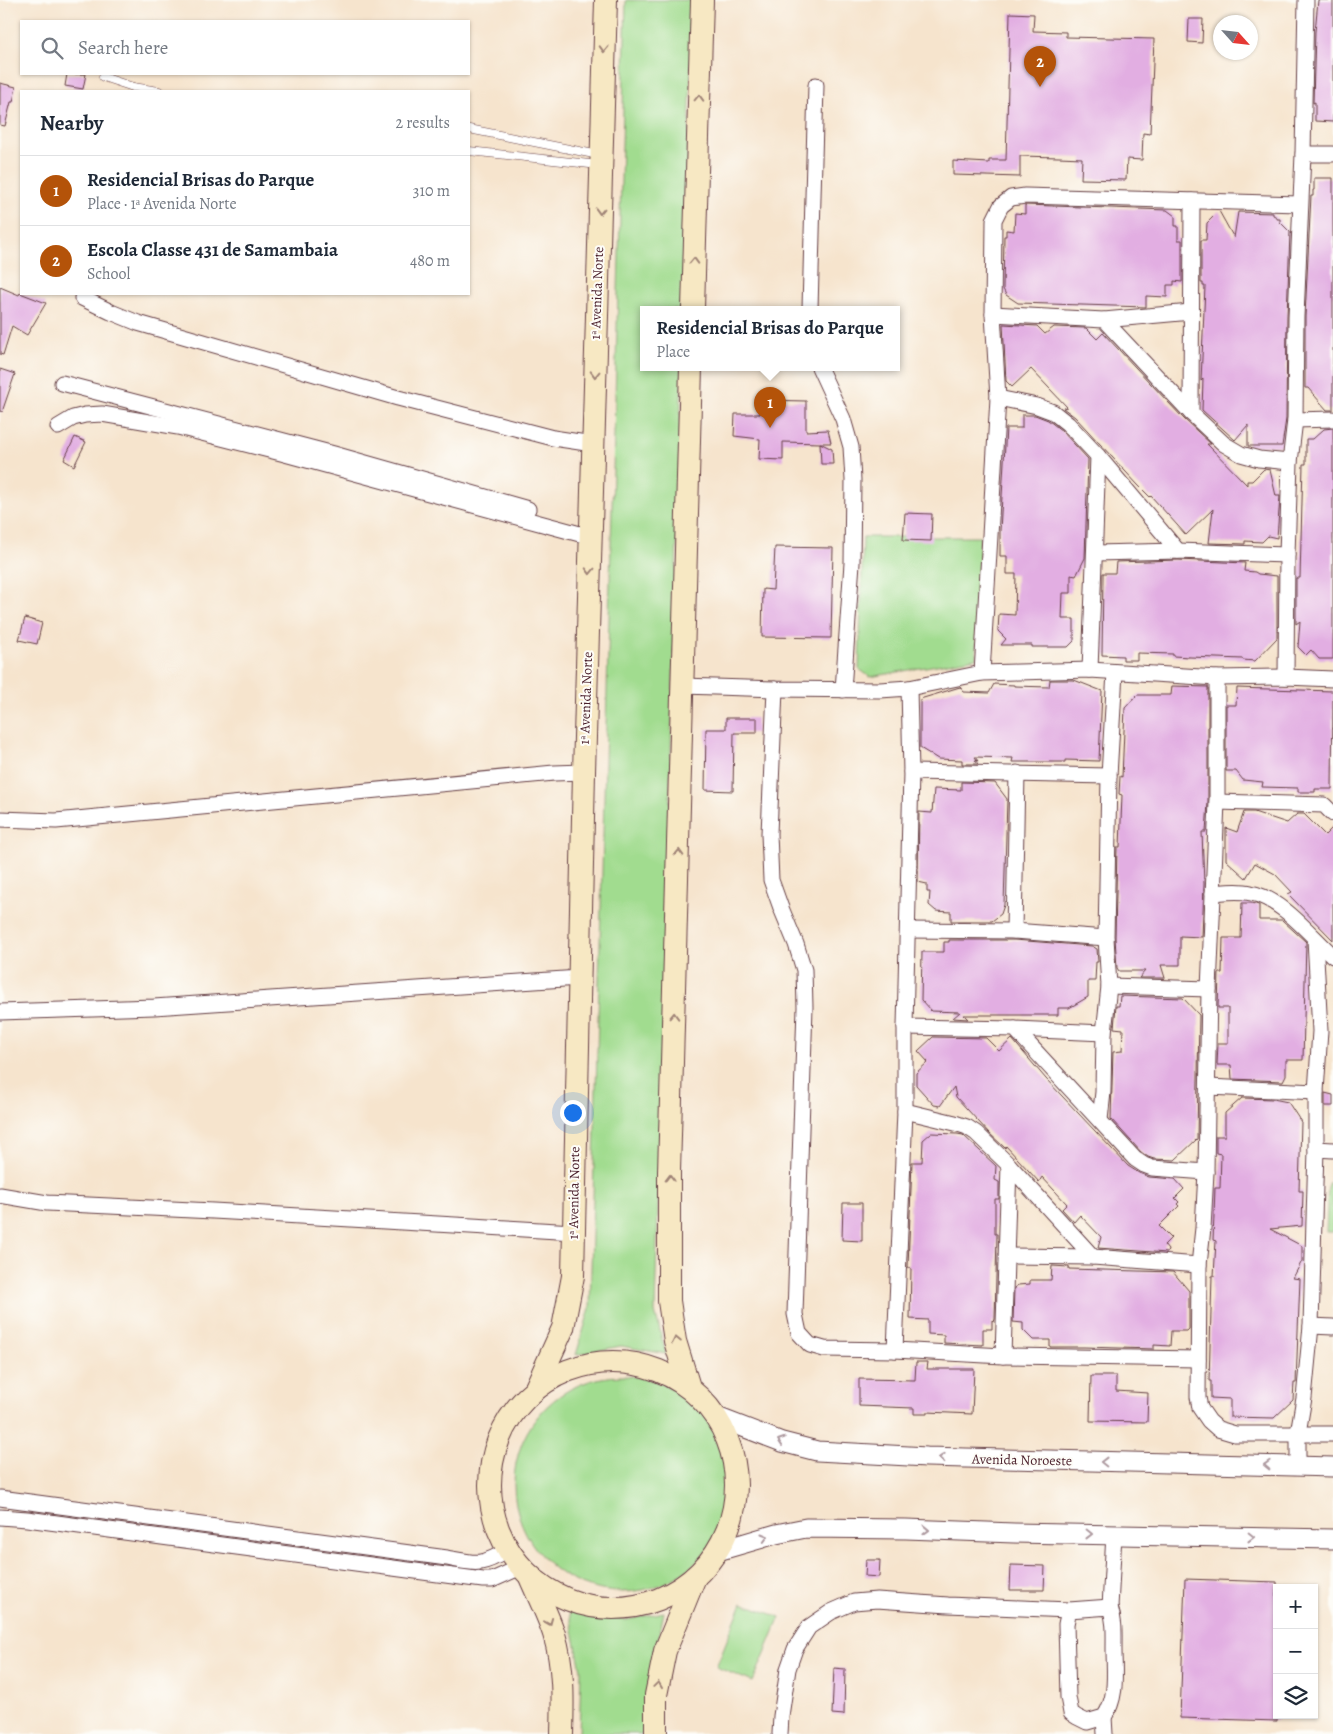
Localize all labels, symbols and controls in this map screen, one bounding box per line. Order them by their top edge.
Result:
north arrow [1213,15,1258,60]
search box [20,20,470,75]
icon: search [38,34,66,62]
text: Search here [78,35,168,61]
one-way arrow [599,45,610,53]
pin: 2 [1024,46,1056,87]
one-way arrow [694,94,705,102]
text: Nearby [40,109,103,137]
text: 2 results [395,112,450,134]
text: Residencial Brisas do Parque [87,167,314,193]
text: 1 [53,180,59,202]
text: 310 m [413,180,450,202]
text: Place · 1ᵃ Avenida Norte [87,193,237,215]
one-way arrow [594,207,605,215]
text: Escola Classe 431 de Samambaia [87,237,338,263]
street label: 1ᵃ Avenida Norte [586,246,608,340]
text: 2 [52,250,60,272]
text: 480 m [410,250,450,272]
one-way arrow [689,256,700,264]
text: School [87,263,130,285]
popup [640,306,900,371]
text: Residencial Brisas do Parque [656,315,884,341]
text: Place [656,341,690,363]
one-way arrow [590,370,600,378]
pin: 1 [754,387,786,428]
one-way arrow [585,568,595,575]
street label: 1ᵃ Avenida Norte [575,651,597,745]
one-way arrow [674,849,685,857]
one-way arrow [669,1012,680,1020]
your location [560,1100,586,1126]
street label: 1ᵃ Avenida Norte [564,1146,584,1240]
one-way arrow [664,1174,675,1182]
one-way arrow [671,1336,682,1345]
one-way arrow [777,1437,786,1447]
street label: Avenida Noroeste [971,1450,1072,1470]
one-way arrow [938,1452,946,1463]
one-way arrow [1100,1457,1108,1467]
one-way arrow [1263,1460,1271,1471]
one-way arrow [922,1524,930,1535]
one-way arrow [1085,1528,1093,1539]
one-way arrow [760,1532,768,1542]
one-way arrow [1248,1532,1255,1542]
map controls [1273,1584,1318,1719]
button: + [1273,1584,1318,1629]
one-way arrow [542,1617,553,1626]
button: − [1273,1629,1318,1674]
button: layers [1273,1674,1318,1719]
one-way arrow [652,1681,662,1690]

